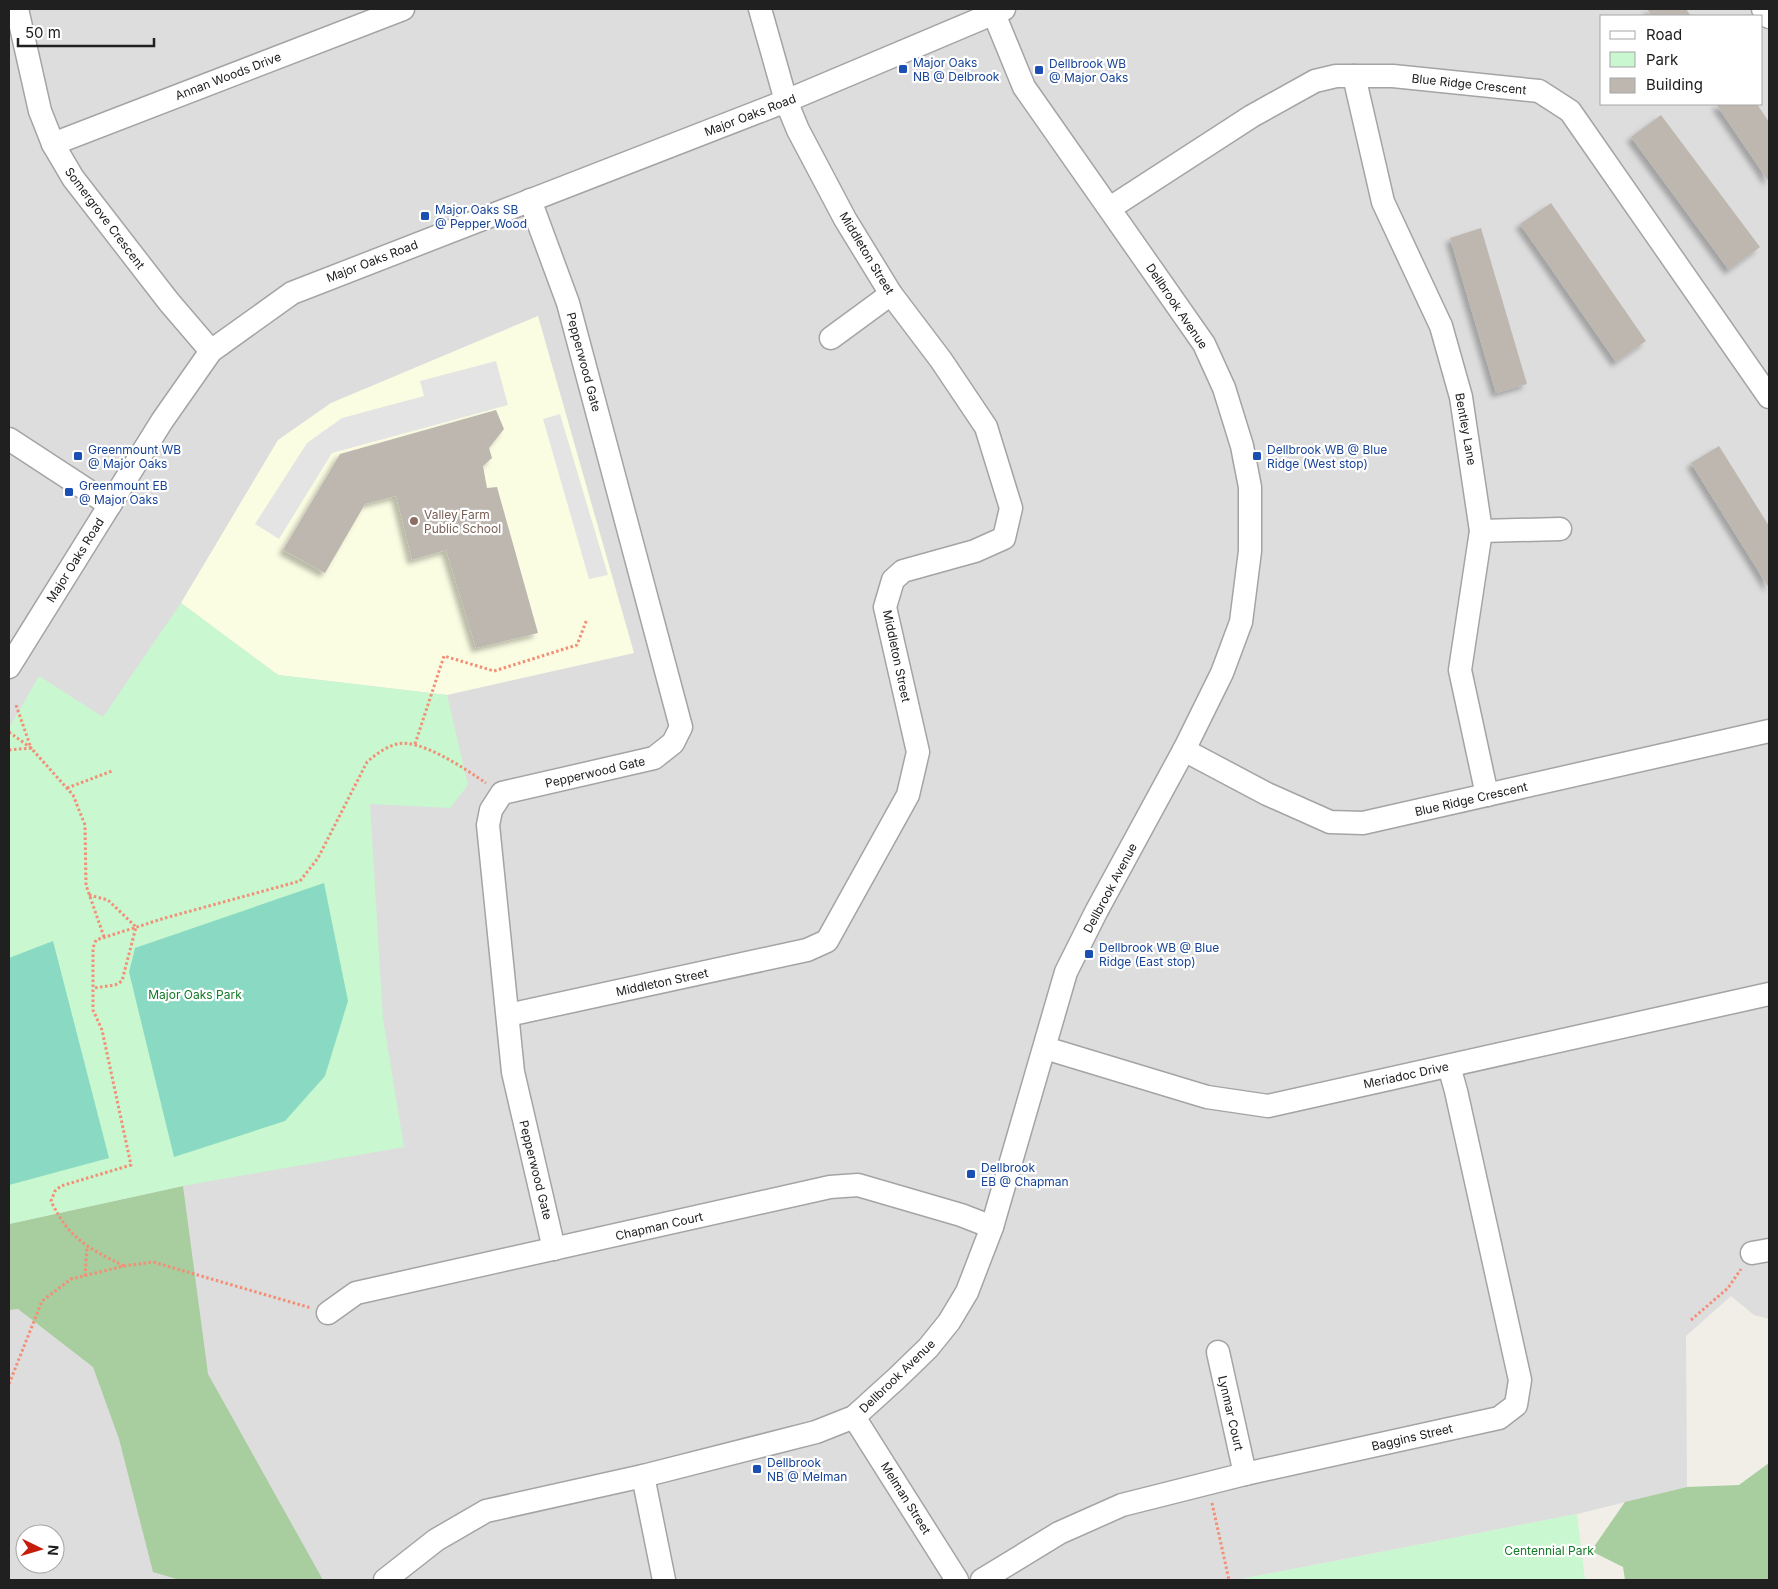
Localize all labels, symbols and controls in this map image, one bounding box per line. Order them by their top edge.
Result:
scale bar [18,15,154,47]
legend [1600,15,1763,105]
text: 50 m [25,23,61,42]
text: Road [1646,25,1682,44]
street label: Annan Woods Drive [173,49,283,103]
text: Park [1646,50,1679,69]
place label: Major Oaks NB @ Delbrook [913,55,1000,84]
place label: Dellbrook WB @ Major Oaks [1049,56,1128,85]
marker: Major Oaks NB @ Delbrook [897,63,909,75]
marker: Dellbrook WB @ Major Oaks [1033,64,1045,76]
street label: Blue Ridge Crescent [1411,71,1527,97]
text: Building [1646,75,1703,94]
street label: Major Oaks Road [702,91,798,139]
street label: Somergrove Crescent [62,164,148,272]
place label: Major Oaks SB @ Pepper Wood [435,202,527,231]
street label: Middleton Street [836,209,898,297]
marker: Major Oaks SB @ Pepper Wood [419,210,431,222]
street label: Major Oaks Road [324,237,420,285]
street label: Dellbrook Avenue [1143,261,1211,351]
street label: Pepperwood Gate [564,311,604,413]
street label: Bentley Lane [1452,392,1480,466]
place label: Greenmount WB @ Major Oaks [88,442,181,471]
place label: Dellbrook WB @ Blue Ridge (West stop) [1267,442,1387,471]
marker: Greenmount WB @ Major Oaks [72,450,84,462]
marker: Dellbrook WB @ Blue Ridge (West stop) [1251,450,1263,462]
place label: Greenmount EB @ Major Oaks [79,478,168,507]
marker: Greenmount EB @ Major Oaks [63,486,75,498]
place label: Valley Farm Public School [424,507,501,536]
street label: Major Oaks Road [43,515,107,605]
marker: Valley Farm Public School [408,515,420,527]
street label: Middleton Street [880,609,914,703]
street label: Pepperwood Gate [544,753,646,791]
street label: Blue Ridge Crescent [1413,779,1529,819]
street label: Dellbrook Avenue [1080,840,1140,936]
place label: Dellbrook WB @ Blue Ridge (East stop) [1099,940,1219,969]
marker: Dellbrook WB @ Blue Ridge (East stop) [1083,948,1095,960]
street label: Middleton Street [615,965,709,999]
park label: Major Oaks Park [148,987,242,1002]
street label: Meriadoc Drive [1362,1059,1450,1091]
street label: Pepperwood Gate [516,1119,556,1221]
place label: Dellbrook EB @ Chapman [981,1160,1069,1189]
marker: Dellbrook EB @ Chapman [965,1168,977,1180]
street label: Chapman Court [614,1209,704,1243]
street label: Dellbrook Avenue [856,1336,938,1416]
street label: Lynmar Court [1215,1374,1247,1452]
street label: Baggins Street [1370,1420,1454,1454]
place label: Dellbrook NB @ Melman [767,1455,847,1484]
street label: Melman Street [878,1459,934,1537]
marker: Dellbrook NB @ Melman [751,1463,763,1475]
north arrow [15,1524,65,1574]
park label: Centennial Park [1504,1543,1594,1558]
text: N [45,1544,62,1556]

